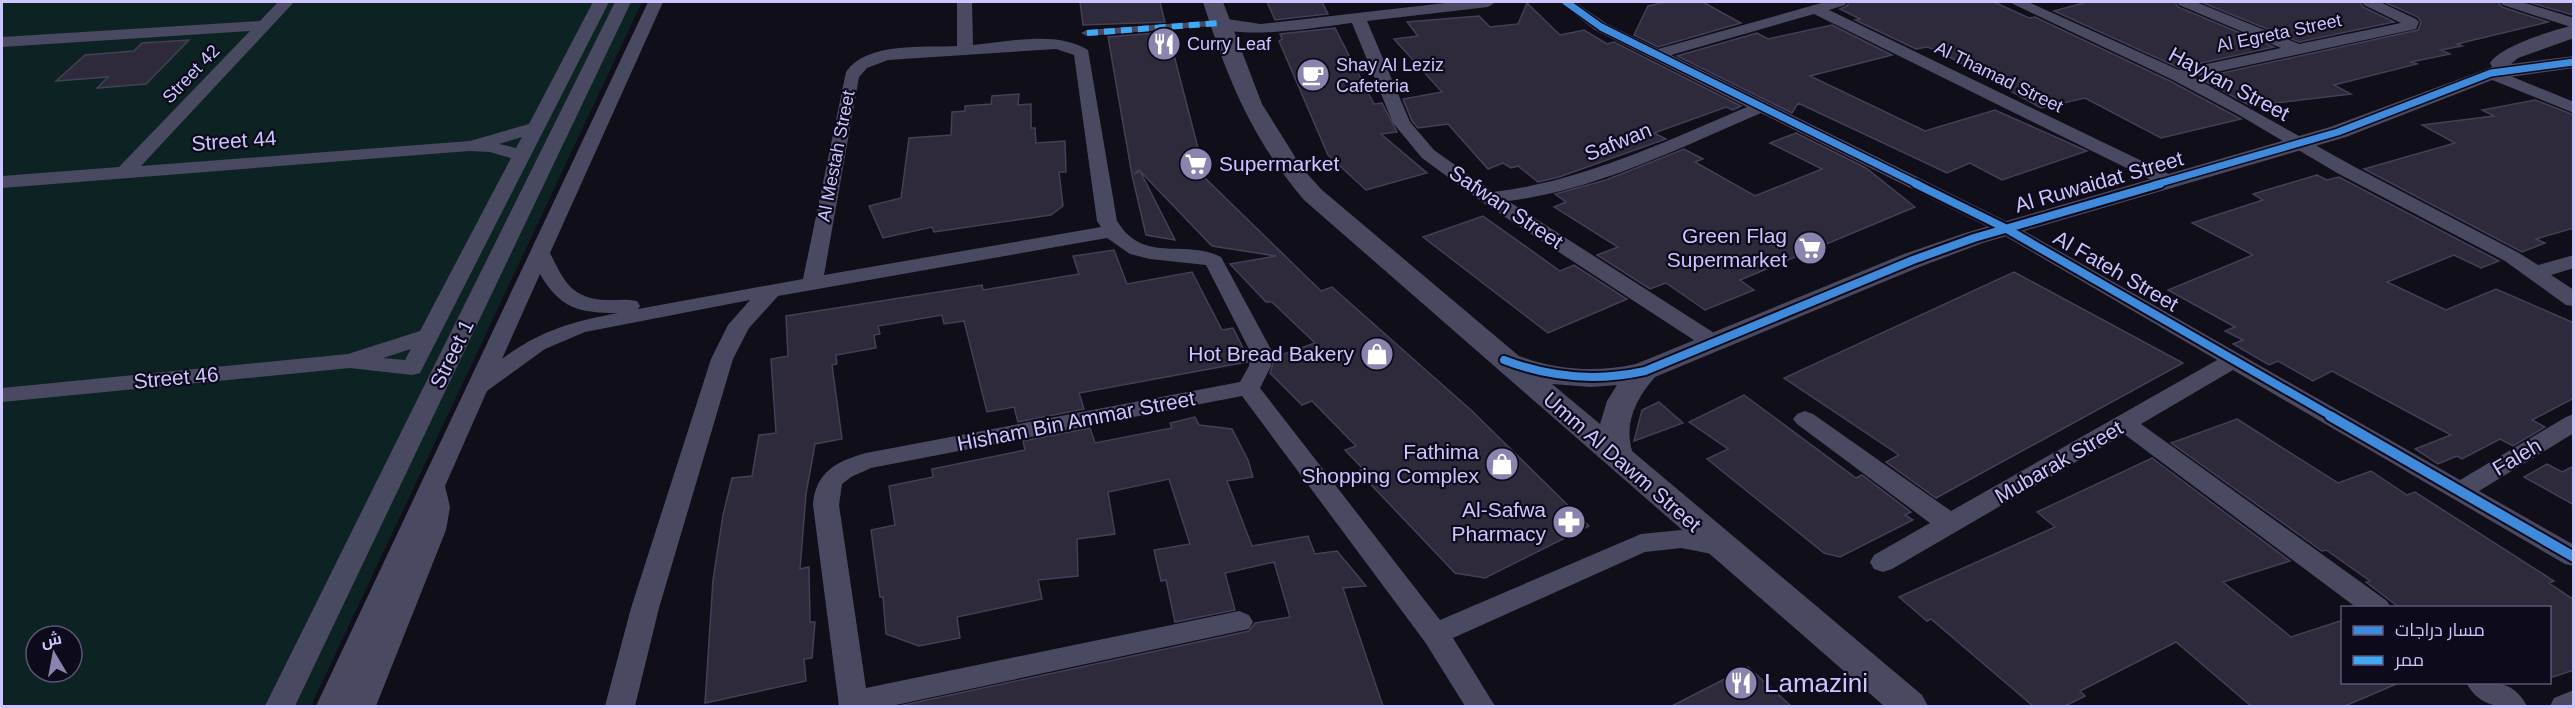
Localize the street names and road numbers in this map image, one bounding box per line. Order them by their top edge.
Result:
street label: Al Egreta Street [2215,10,2343,56]
street label: Al Thamad Street [1932,37,2066,117]
street label: Street 42 [158,41,224,107]
street label: Hayyan Street [2165,42,2294,125]
street label: Al Mestah Street [813,89,859,223]
street label: Safwan [1581,118,1655,165]
street label: Street 44 [191,126,278,155]
street label: Al Ruwaidat Street [2012,146,2186,217]
street label: Safwan Street [1445,160,1568,253]
street label: Al Fateh Street [2050,226,2183,316]
street label: Street 1 [425,316,478,392]
street label: Street 46 [132,362,219,393]
street label: Hisham Bin Ammar Street [955,386,1197,455]
street label: Umm Al Dawm Street [1539,387,1706,536]
street label: Mubarak Street [1991,416,2127,507]
street label: Faleh [2488,433,2545,480]

